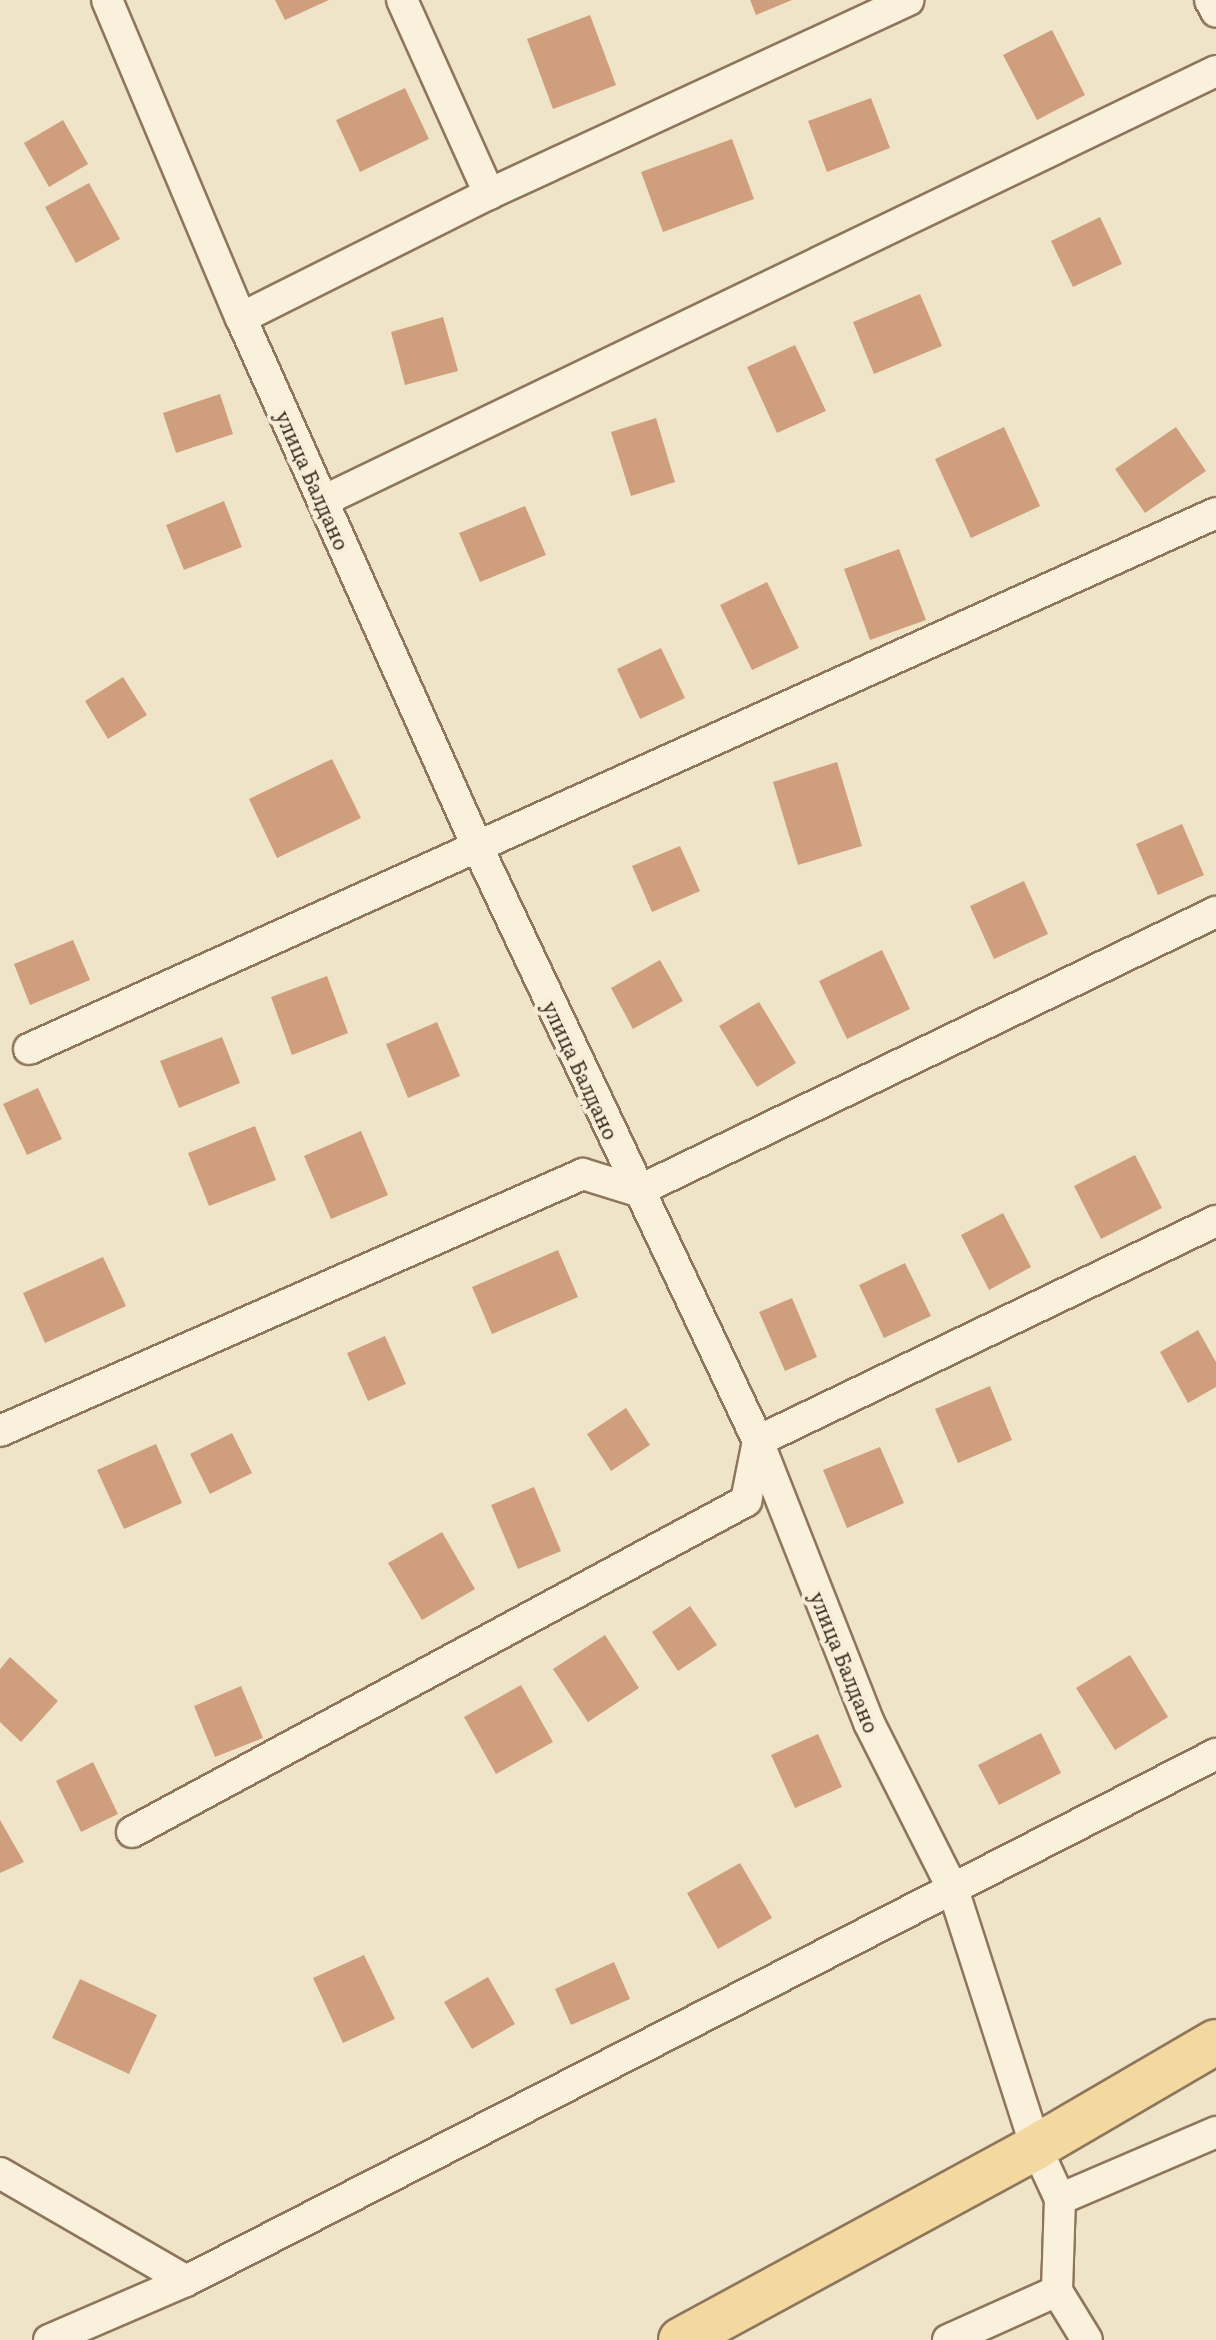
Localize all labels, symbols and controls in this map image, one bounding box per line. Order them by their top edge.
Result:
street label: улица Балдано [271,407,355,553]
street label: улица Балдано [538,997,624,1143]
street label: улица Балдано [806,1588,884,1736]

